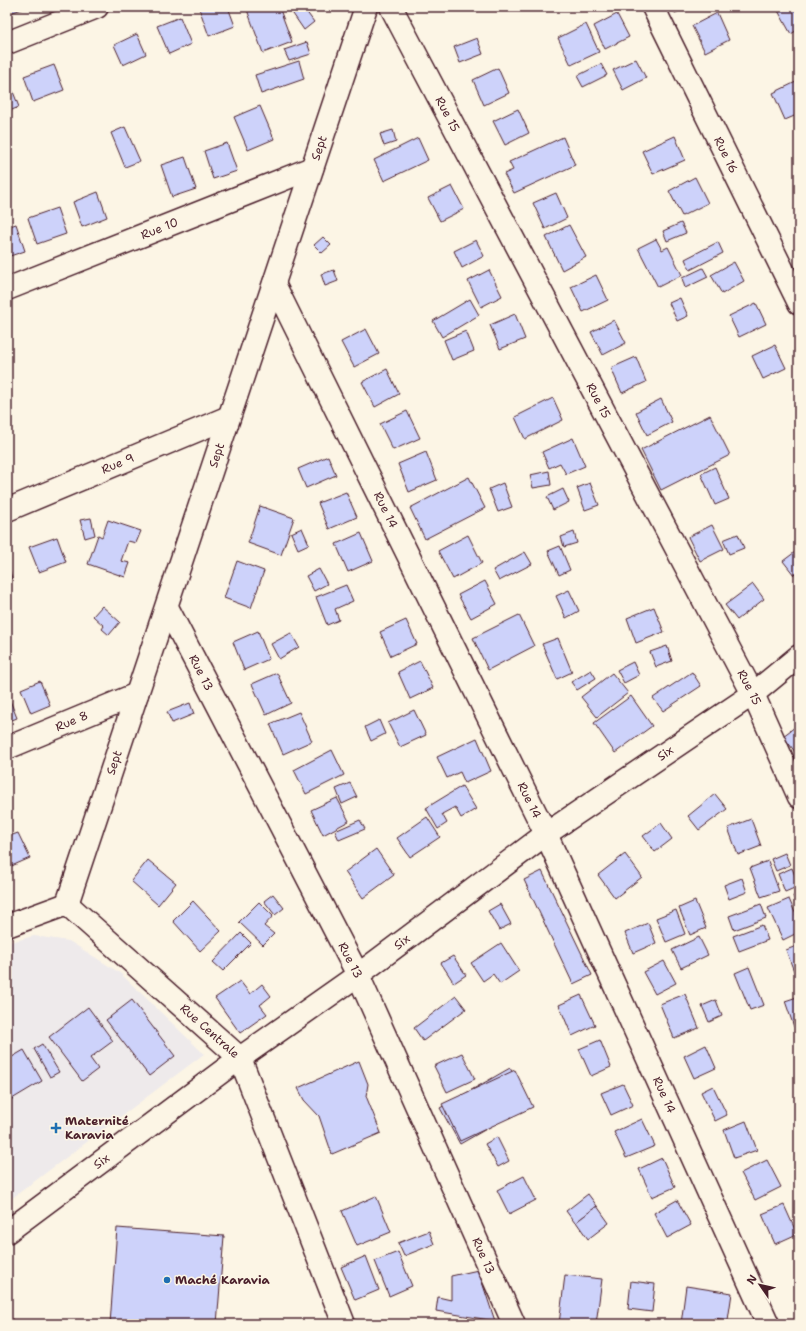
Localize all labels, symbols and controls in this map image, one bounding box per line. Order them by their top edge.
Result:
street label: Rue 15 [431,94,463,135]
street label: Sept [307,133,331,162]
street label: Rue 16 [710,134,742,176]
street label: Rue 10 [138,214,180,243]
street label: Rue 15 [583,380,614,421]
street label: Sept [205,441,228,470]
street label: Rue 9 [99,450,137,478]
street label: Rue 14 [370,489,401,531]
street label: Rue 13 [185,652,217,693]
street label: Rue 15 [734,667,765,708]
street label: Rue 8 [53,707,90,735]
street label: Six [654,742,676,765]
street label: Sept [103,748,126,777]
street label: Rue 14 [514,779,545,821]
street label: Six [391,931,413,953]
street label: Rue 13 [334,939,366,981]
street label: Rue Centrale [177,1000,243,1062]
street label: Rue 14 [649,1074,679,1116]
place label: Maternité Karavia [65,1113,129,1143]
marker: Maternité Karavia [50,1122,62,1134]
street label: Six [90,1150,113,1173]
street label: Rue 13 [468,1235,499,1277]
north arrow [740,1265,780,1305]
place label: Maché Karavia [175,1272,271,1288]
text: N [743,1272,761,1287]
marker: Maché Karavia [162,1275,172,1285]

